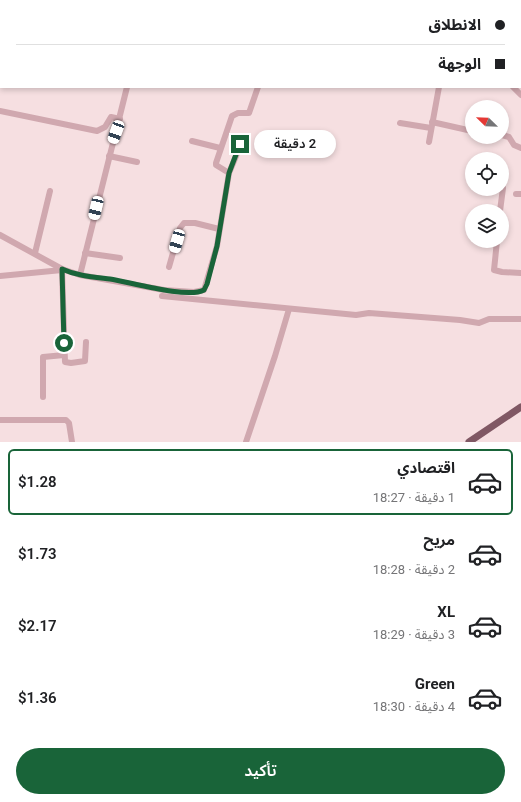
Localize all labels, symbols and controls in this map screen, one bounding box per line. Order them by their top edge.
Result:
text: الانطلاق [429,16,481,34]
text: الوجهة [438,55,481,73]
north arrow [465,100,509,144]
map controls [465,100,509,248]
car [106,119,126,145]
callout: 2 دقيقة [254,130,336,158]
route end [231,135,249,153]
text: 2 دقيقة [274,136,316,151]
button: locate [465,152,509,196]
car [87,195,105,221]
button: layers [465,204,509,248]
car [168,228,186,254]
route start [55,334,73,352]
text: اقتصادي [397,459,455,477]
icon: car [467,464,503,500]
text: $1.28 [18,473,57,491]
text: 1 دقيقة · 18:27 [373,490,455,505]
text: مريح [423,531,455,549]
icon: car [467,536,503,572]
text: $1.73 [18,545,57,563]
text: 2 دقيقة · 18:28 [373,562,455,577]
text: XL [437,603,455,621]
icon: car [467,608,503,644]
text: $2.17 [18,617,57,635]
text: 3 دقيقة · 18:29 [373,627,455,642]
text: Green [415,675,455,693]
icon: car [467,680,503,716]
text: $1.36 [18,689,57,707]
text: 4 دقيقة · 18:30 [373,699,455,714]
button: تأكيد [16,748,505,794]

